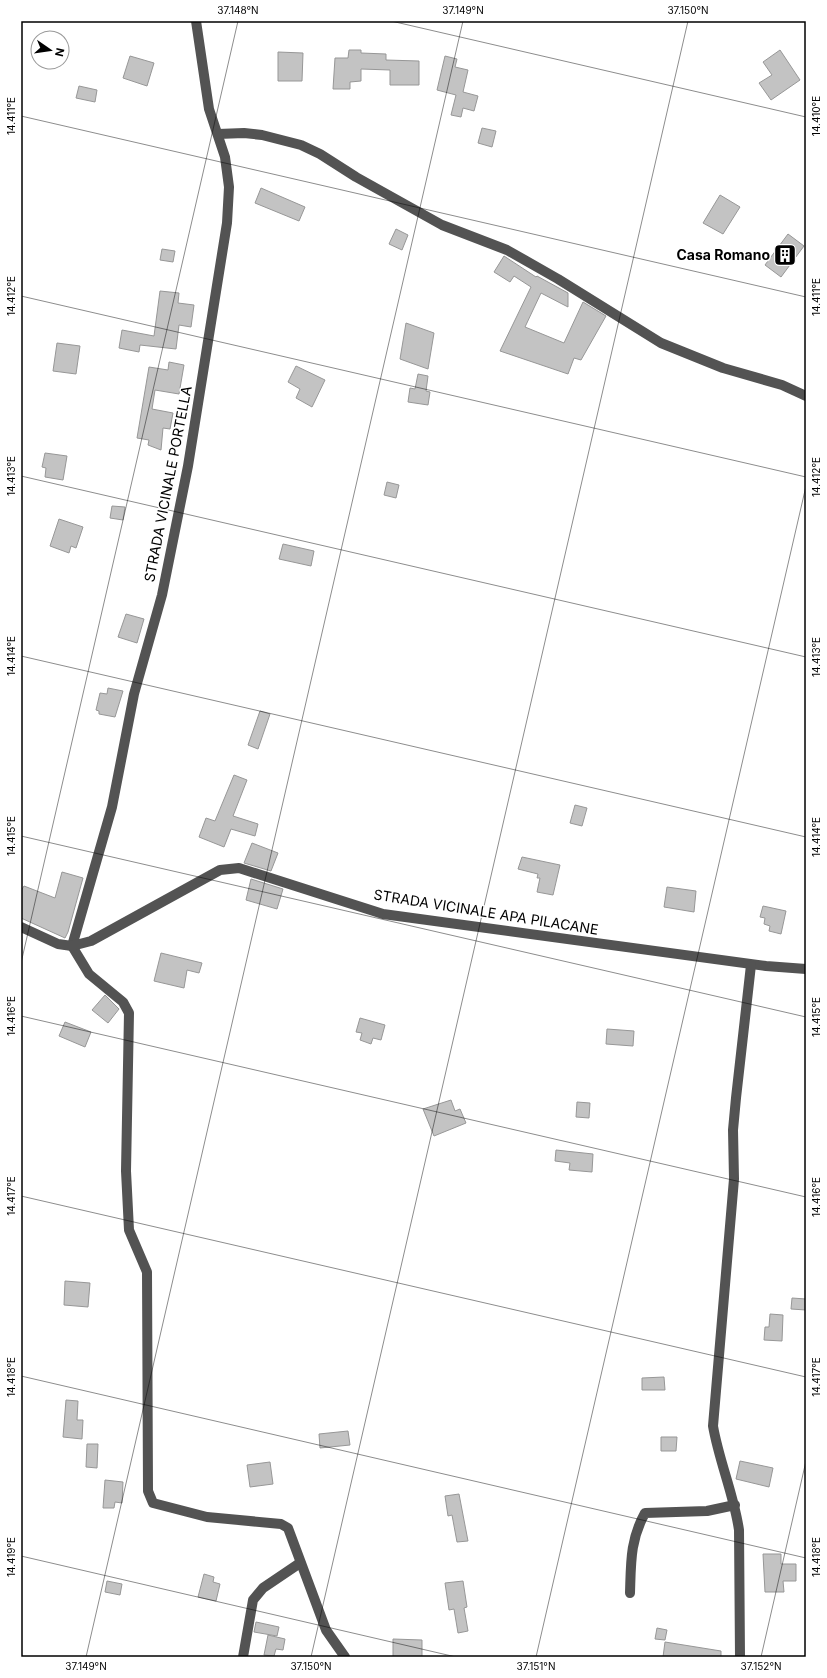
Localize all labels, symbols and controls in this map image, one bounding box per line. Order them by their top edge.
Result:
text: 37.148°N [217,4,259,16]
text: 37.149°N [442,4,484,16]
text: 37.150°N [667,4,709,16]
north arrow [30,30,70,70]
text: N [52,47,68,58]
text: 14.410°E [810,96,822,136]
text: 14.411°E [5,97,17,135]
building icon: Casa Romano [772,242,798,268]
place label: Casa Romano [676,246,770,263]
text: 14.412°E [5,276,17,316]
text: 14.411°E [810,278,822,316]
street label: STRADA VICINALE PORTELLA [140,384,195,583]
text: 14.413°E [5,456,17,496]
text: 14.412°E [810,457,822,497]
text: 14.414°E [5,636,17,676]
text: 14.413°E [810,637,822,677]
text: 14.415°E [5,816,17,856]
text: 14.414°E [810,817,822,857]
street label: STRADA VICINALE APA PILACANE [372,885,600,938]
text: 14.416°E [5,996,17,1036]
text: 14.415°E [810,997,822,1037]
text: 14.417°E [5,1176,17,1216]
text: 14.416°E [810,1177,822,1217]
text: 14.418°E [5,1357,17,1397]
text: 14.417°E [810,1357,822,1397]
text: 14.419°E [5,1537,17,1577]
text: 14.418°E [810,1537,822,1577]
text: 37.149°N [65,1660,107,1672]
text: 37.150°N [290,1660,332,1672]
text: 37.151°N [517,1660,555,1672]
text: 37.152°N [741,1660,781,1672]

